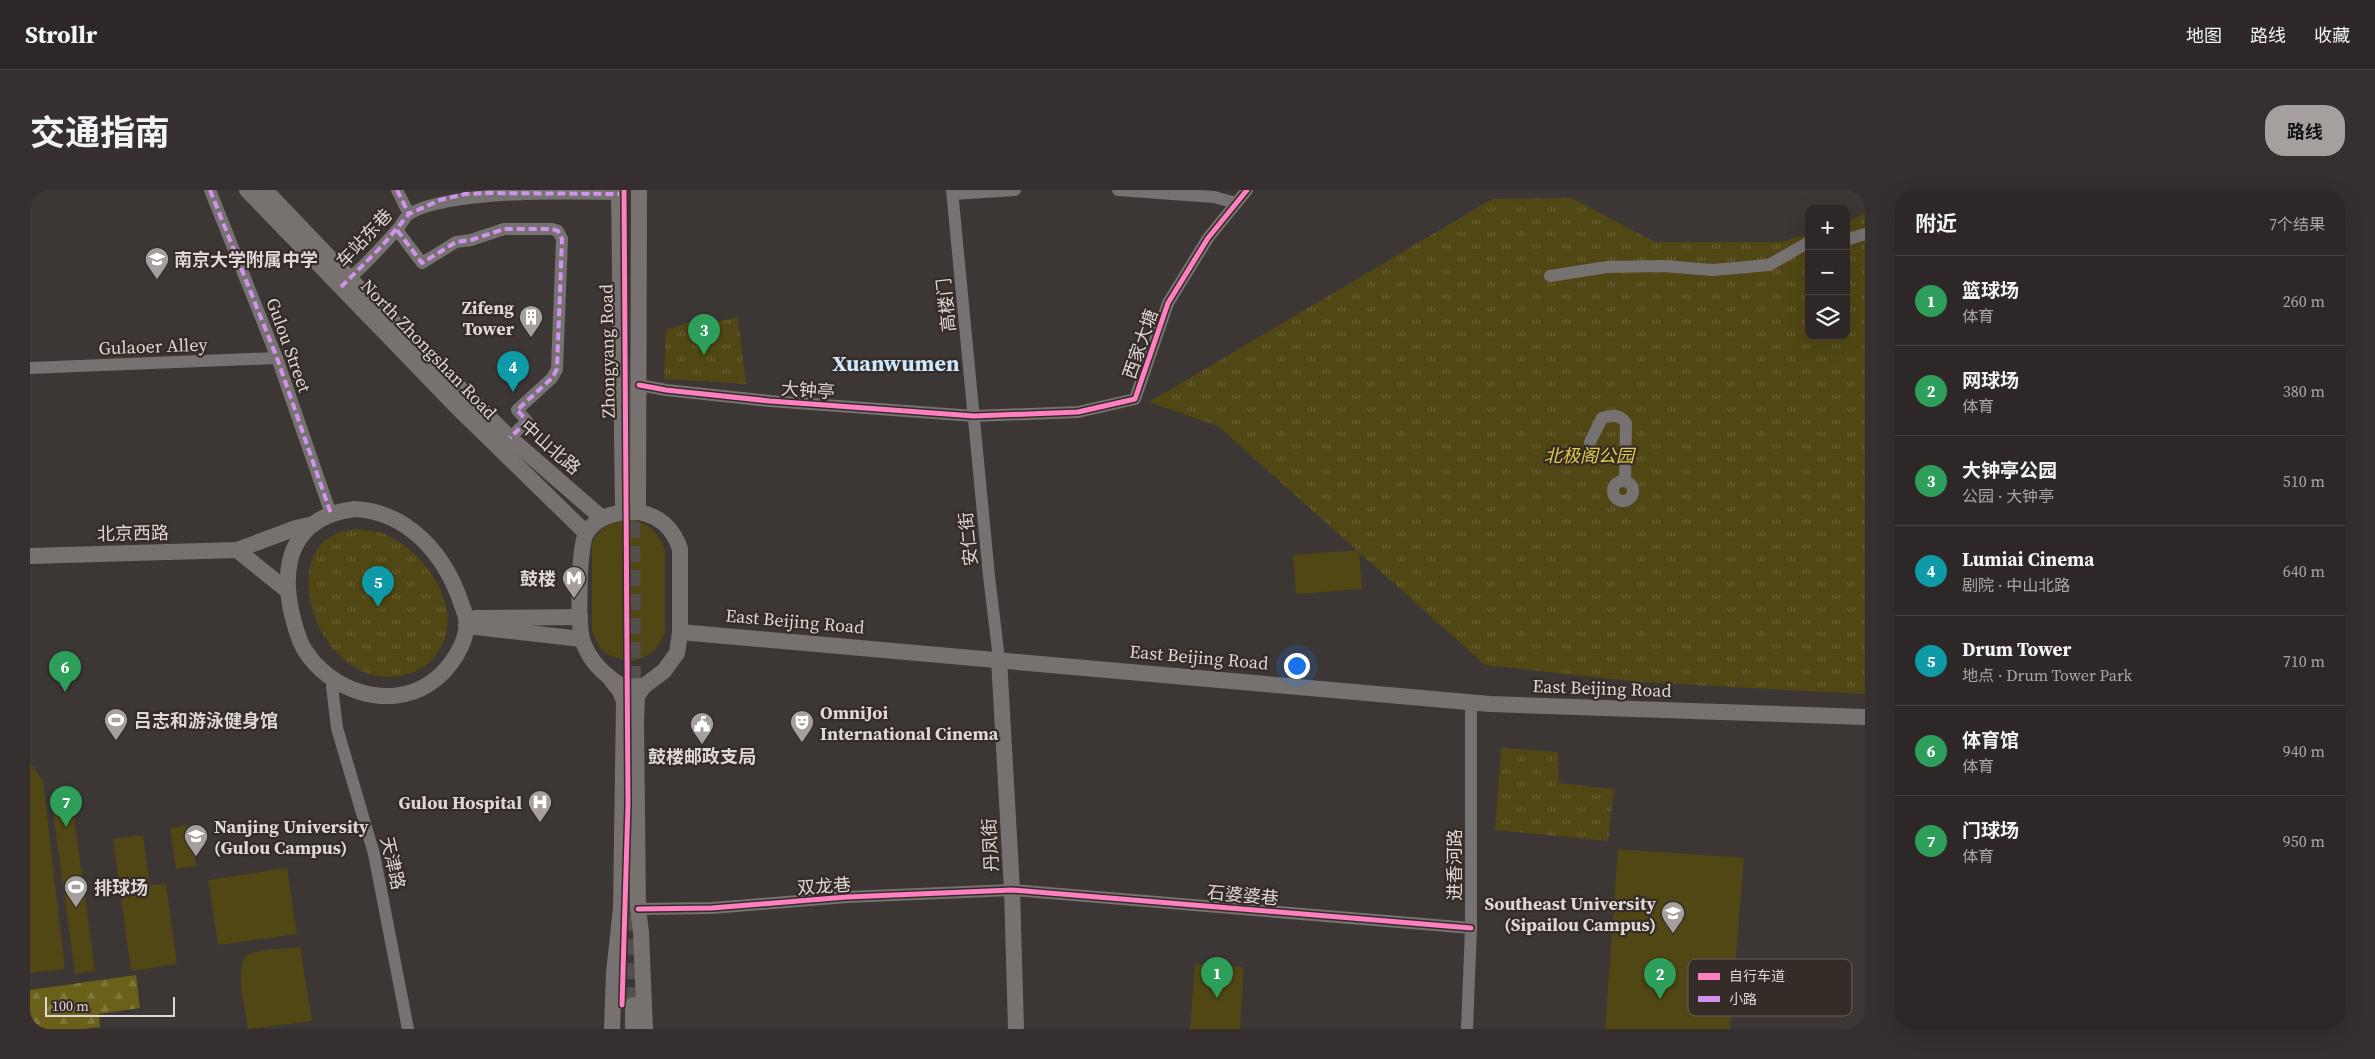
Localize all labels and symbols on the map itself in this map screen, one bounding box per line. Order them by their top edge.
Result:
street label: 车站东巷 [330,203,398,273]
school or university icon: 南京大学附属中学 [144,246,170,280]
place label: 南京大学附属中学 [174,247,318,272]
street label: North Zhongshan Road [355,273,503,425]
street label: 高楼门 [931,277,961,333]
street label: Zhongyang Road [593,284,621,418]
street label: Gulou Street [260,294,318,396]
place label: Zifeng Tower [462,295,515,341]
building icon: Zifeng Tower [518,304,544,338]
street label: 西家大塘 [1116,306,1164,382]
pin: 3 [688,314,720,355]
street label: Gulaoer Alley [98,332,209,360]
district label: Xuanwumen [832,348,960,378]
pin: 4 [497,351,529,392]
street label: 大钟亭 [780,376,836,404]
street label: 中山北路 [516,414,586,480]
park label: 北极阁公园 [1544,443,1637,468]
street label: 安仁街 [953,511,983,567]
street label: 北京西路 [97,520,169,546]
metro station icon: 鼓楼 [561,565,587,599]
pin: 5 [362,566,394,607]
place label: 鼓楼 [520,566,556,591]
street label: East Beijing Road [725,602,865,640]
street label: East Beijing Road [1129,638,1269,676]
pin: 6 [49,651,81,692]
your location [1284,653,1310,679]
street label: East Beijing Road [1532,673,1672,703]
place label: OmniJoi International Cinema [820,700,999,746]
sports icon: 吕志和游泳健身馆 [103,707,129,741]
place label: 吕志和游泳健身馆 [134,708,278,733]
theatre icon: OmniJoi International Cinema [789,709,815,743]
public building icon: 鼓楼邮政支局 [689,711,715,745]
place label: 鼓楼邮政支局 [648,744,756,769]
pin: 7 [50,786,82,827]
hospital icon: Gulou Hospital [527,789,553,823]
place label: Gulou Hospital [398,790,522,815]
place label: Nanjing University (Gulou Campus) [214,814,369,860]
street label: 丹凤街 [976,817,1004,873]
school or university icon: Nanjing University (Gulou Campus) [183,823,209,857]
street label: 进香河路 [1442,829,1467,901]
street label: 天津路 [375,834,411,892]
street label: 双龙巷 [796,872,852,900]
sports icon: 排球场 [63,874,89,908]
place label: 排球场 [94,875,148,900]
street label: 石婆婆巷 [1206,879,1280,911]
place label: Southeast University (Sipailou Campus) [1485,891,1656,937]
school or university icon: Southeast University (Sipailou Campus) [1660,900,1686,934]
pin: 1 [1201,957,1233,998]
pin: 2 [1644,958,1676,999]
legend [1688,959,1852,1016]
text: 自行车道 [1729,966,1785,986]
text: 小路 [1729,989,1757,1009]
scale bar [45,994,175,1017]

